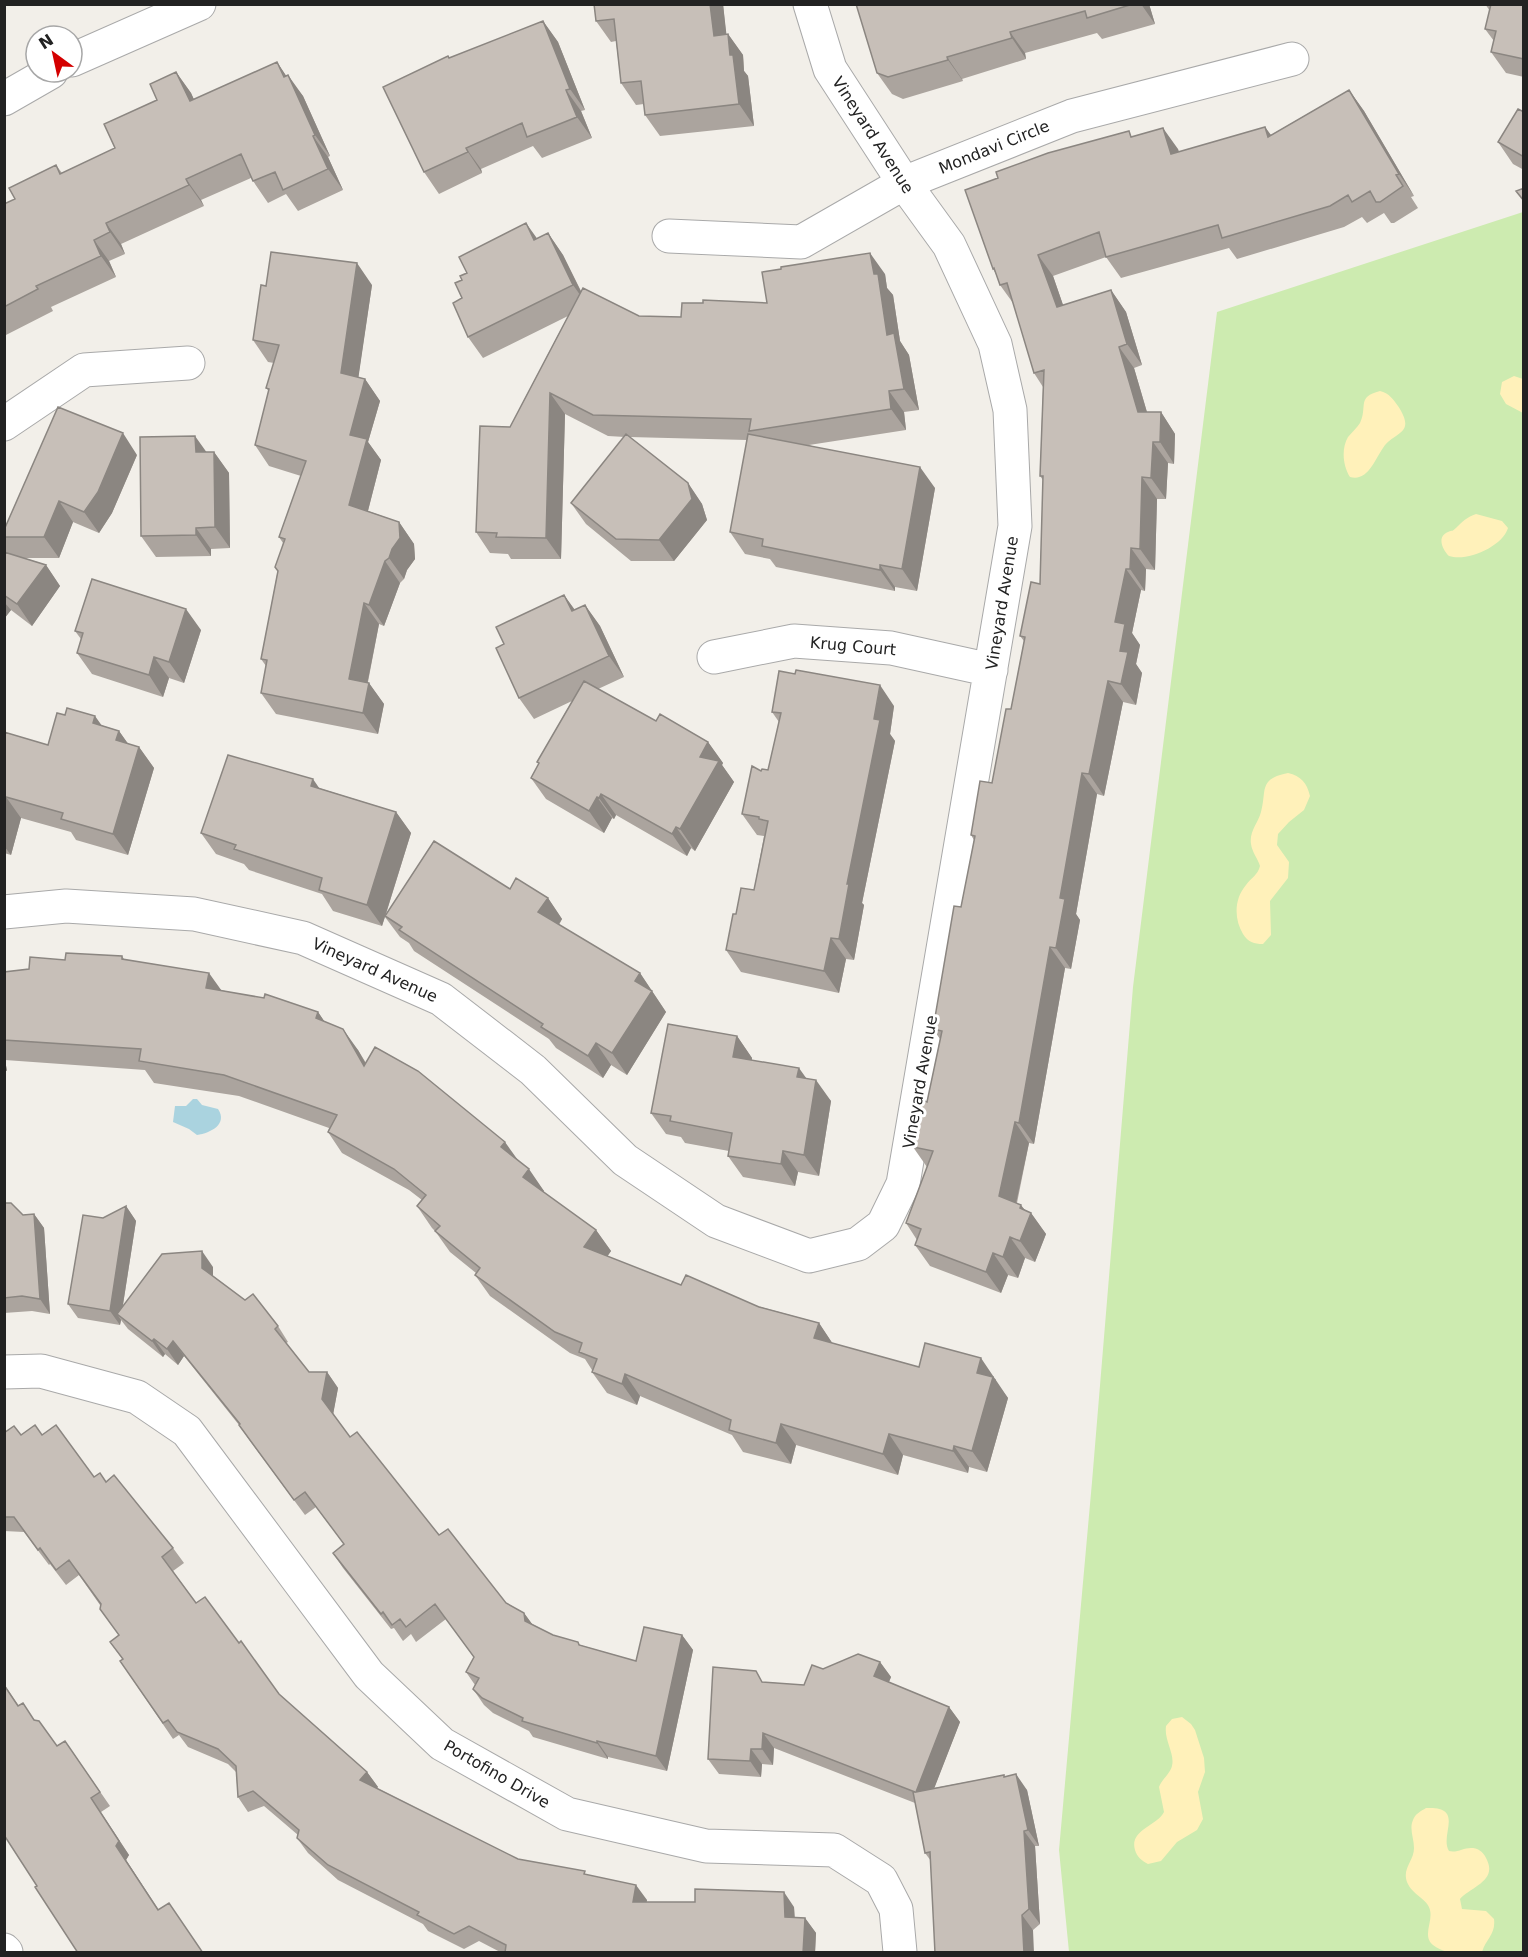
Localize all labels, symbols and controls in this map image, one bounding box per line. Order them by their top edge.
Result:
north arrow [24,24,84,84]
text: N [35,30,57,53]
street label: Vineyard Avenue [828,73,918,197]
street label: Mondavi Circle [936,116,1052,178]
street label: Vineyard Avenue [982,535,1022,671]
street label: Krug Court [809,633,897,659]
street label: Vineyard Avenue [309,934,441,1006]
street label: Vineyard Avenue [899,1014,941,1150]
street label: Portofino Drive [441,1736,553,1812]

